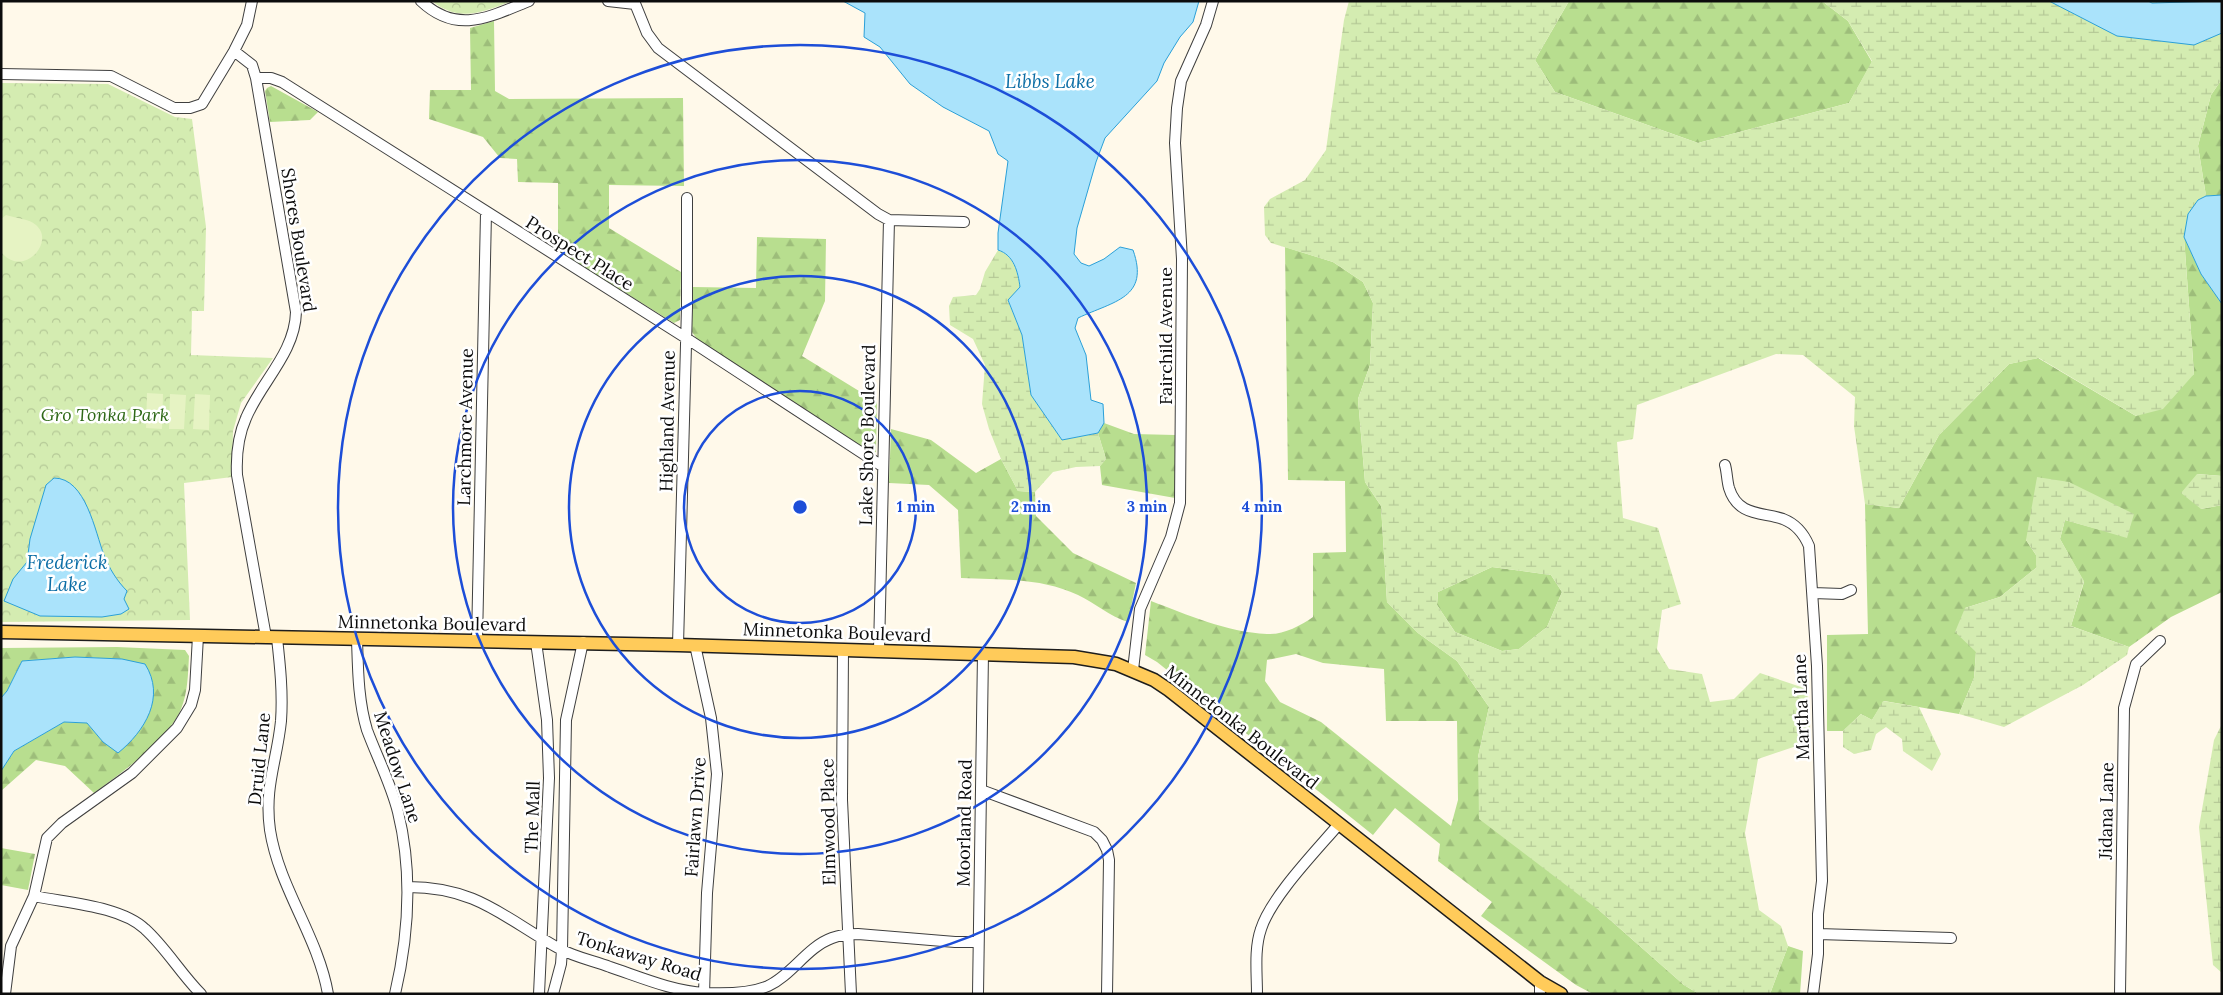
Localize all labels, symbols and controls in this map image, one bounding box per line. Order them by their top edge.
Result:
water label: Libbs Lake [1005,69,1095,93]
street label: Shores Boulevard [276,166,322,314]
street label: Prospect Place [522,211,639,296]
street label: Fairchild Avenue [1154,267,1177,405]
street label: Lake Shore Boulevard [854,344,880,526]
street label: Larchmore Avenue [452,348,478,506]
street label: Highland Avenue [654,350,680,492]
park label: Gro Tonka Park [41,403,169,426]
text: 1 min [897,497,936,516]
text: 2 min [1011,497,1052,516]
text: 3 min [1127,497,1168,516]
text: 4 min [1242,497,1283,516]
centre of rings [791,498,809,516]
water label: Frederick Lake [26,550,108,596]
street label: Minnetonka Boulevard [337,610,527,636]
street label: Minnetonka Boulevard [742,617,932,647]
street label: Martha Lane [1788,653,1814,761]
street label: Minnetonka Boulevard [1161,660,1324,794]
street label: Meadow Lane [369,708,427,826]
street label: Druid Lane [243,711,275,807]
street label: Fairlawn Drive [679,756,711,878]
street label: Elmwood Place [815,758,841,886]
street label: Moorland Road [951,759,977,887]
street label: Jidana Lane [2094,762,2118,861]
street label: The Mall [519,780,545,854]
street label: Tonkaway Road [573,926,705,986]

